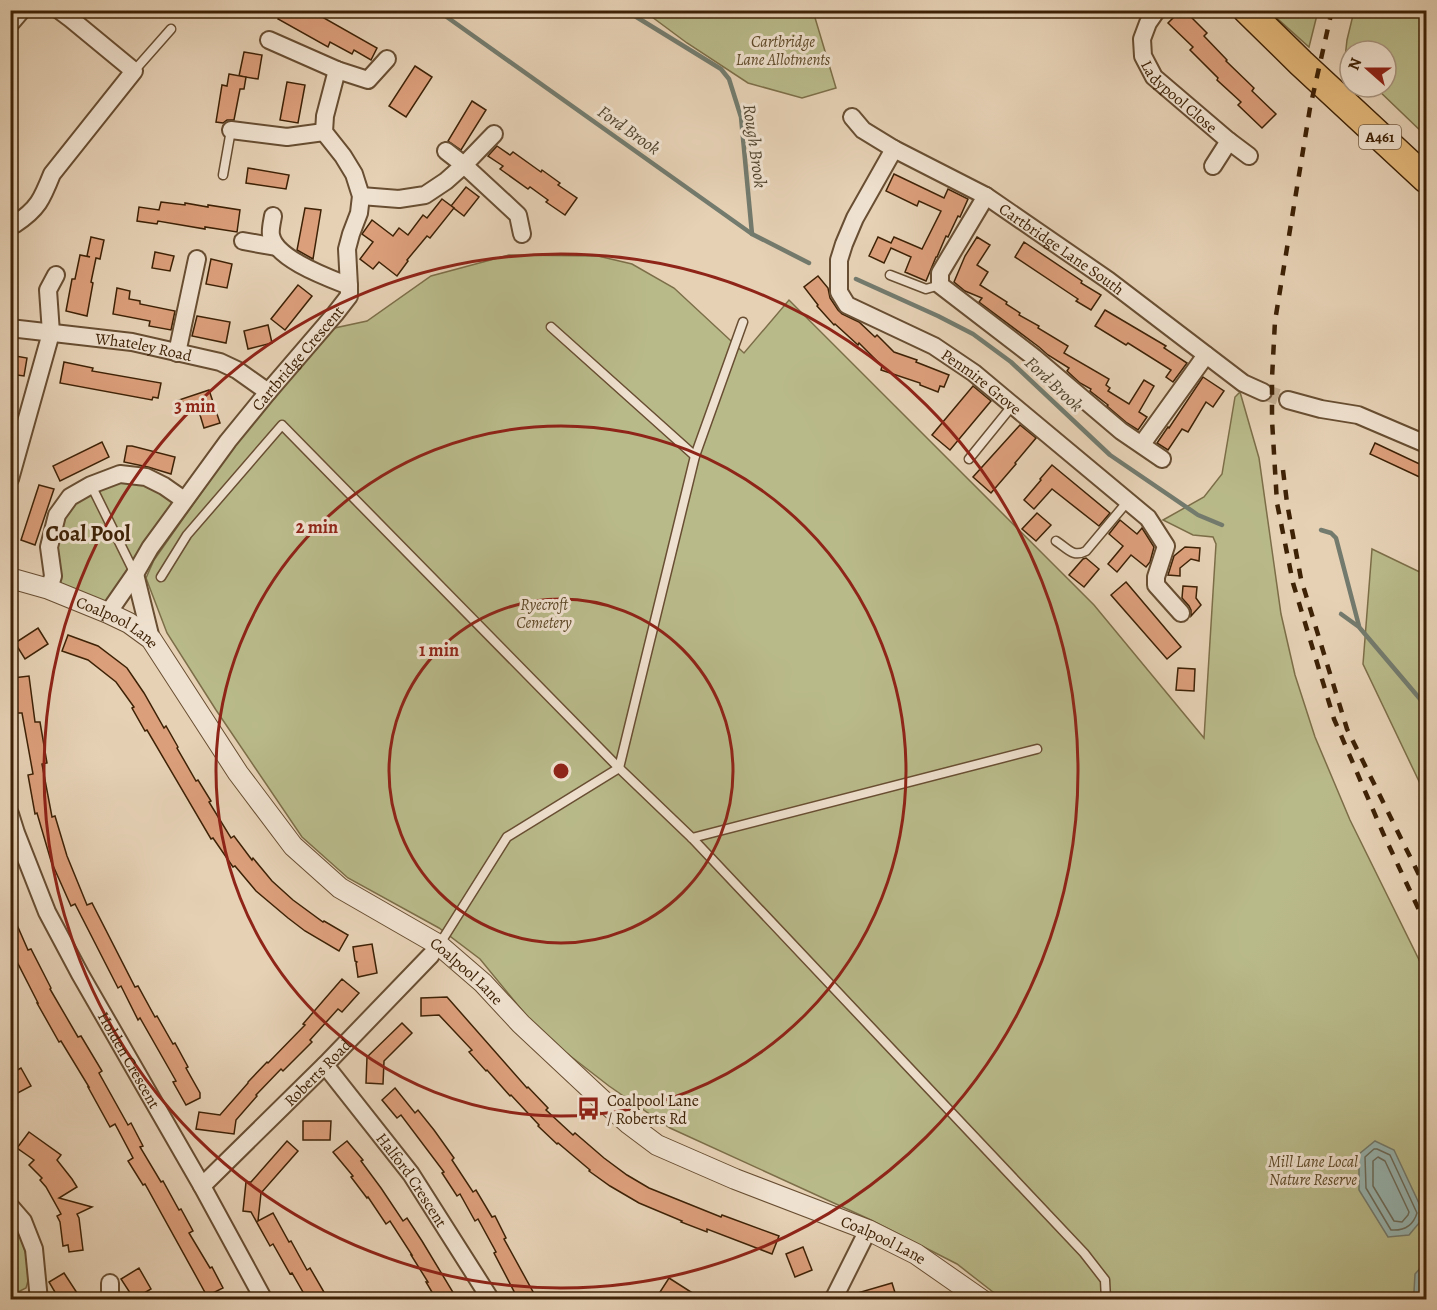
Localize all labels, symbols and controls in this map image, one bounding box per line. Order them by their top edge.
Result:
park label: Cartbridge Lane Allotments [736,31,831,71]
north arrow [1338,39,1398,99]
text: N [1343,54,1367,73]
street label: Ladypool Close [1135,57,1222,138]
water label: Ford Brook [593,100,665,160]
water label: Rough Brook [737,102,773,190]
road number: A461 [1359,125,1401,149]
street label: Cartbridge Lane South [994,198,1129,301]
street label: Cartbridge Crescent [247,302,349,416]
street label: Whateley Road [93,328,194,367]
street label: Penmire Grove [937,344,1026,420]
water label: Ford Brook [1020,351,1088,417]
text: 3 min [174,394,216,418]
text: 2 min [296,515,338,539]
district label: Coal Pool [45,519,131,549]
street label: Coalpool Lane [73,591,164,653]
park label: Ryecroft Cemetery [516,594,572,634]
text: 1 min [419,638,459,662]
centre of rings [551,761,571,781]
street label: Coalpool Lane [426,932,508,1010]
street label: Holden Crescent [92,1008,165,1113]
street label: Roberts Road [279,1034,357,1111]
place label: Coalpool Lane / Roberts Rd [607,1090,699,1130]
bus stop icon: Coalpool Lane / Roberts Rd [576,1096,602,1122]
street label: Halford Crescent [370,1128,452,1232]
park label: Mill Lane Local Nature Reserve [1268,1151,1358,1191]
street label: Coalpool Lane [838,1211,930,1270]

